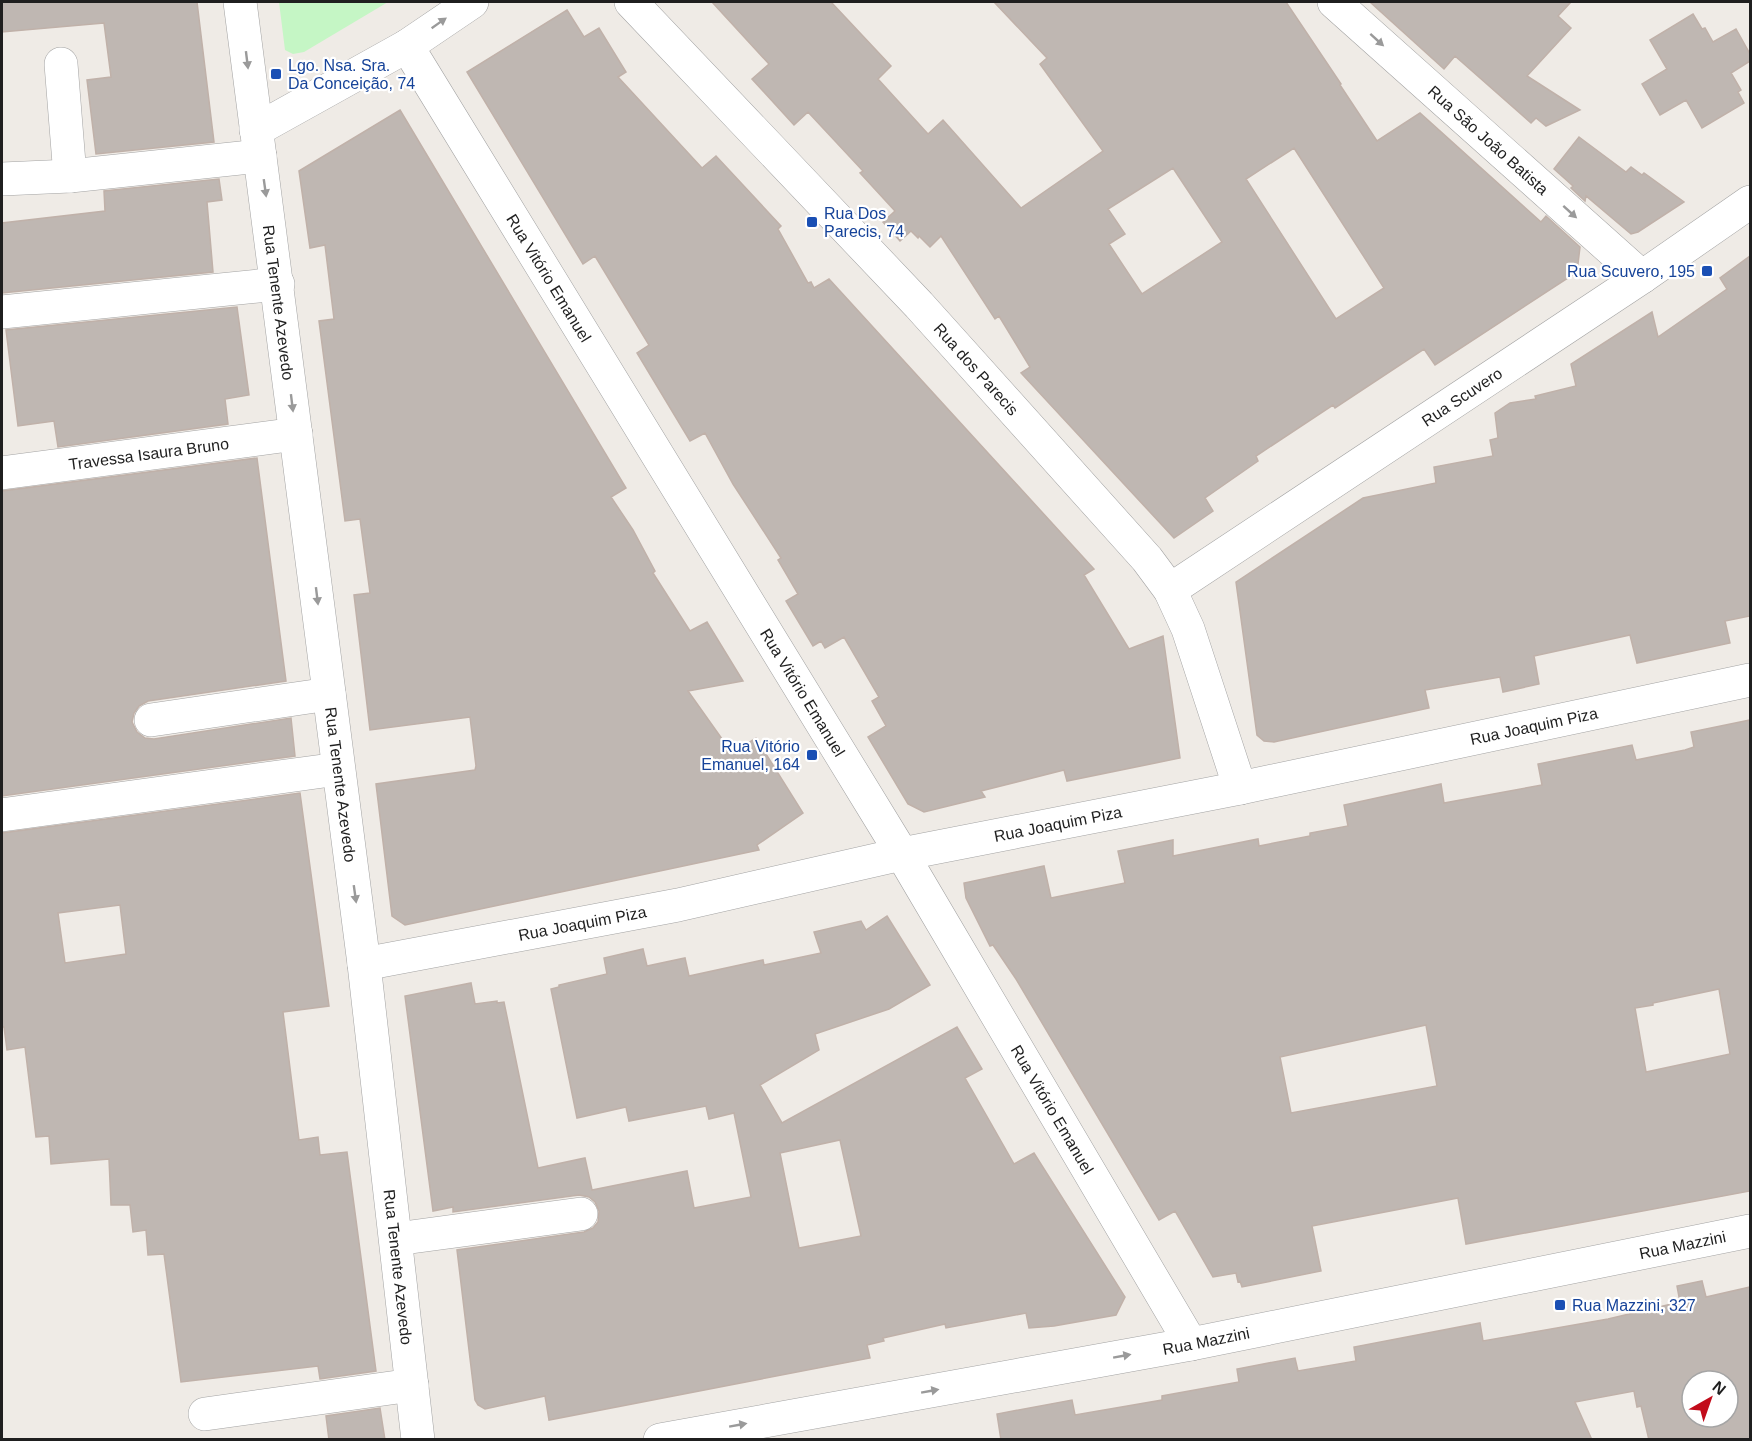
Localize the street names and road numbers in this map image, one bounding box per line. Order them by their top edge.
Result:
street label: Rua São João Batista [1425,82,1552,198]
street label: Rua Vitório Emanuel [503,211,594,345]
street label: Rua Tenente Azevedo [260,224,297,381]
street label: Rua dos Parecis [930,320,1022,419]
street label: Rua Scuvero [1419,364,1505,430]
street label: Travessa Isaura Bruno [68,435,230,473]
street label: Rua Vitório Emanuel [757,626,848,760]
street label: Rua Joaquim Piza [1469,704,1599,748]
street label: Rua Tenente Azevedo [322,706,359,863]
street label: Rua Joaquim Piza [993,803,1123,845]
street label: Rua Joaquim Piza [517,903,648,944]
street label: Rua Vitório Emanuel [1008,1042,1097,1177]
street label: Rua Tenente Azevedo [381,1189,415,1346]
street label: Rua Mazzini [1638,1228,1727,1262]
street label: Rua Mazzini [1161,1324,1251,1358]

